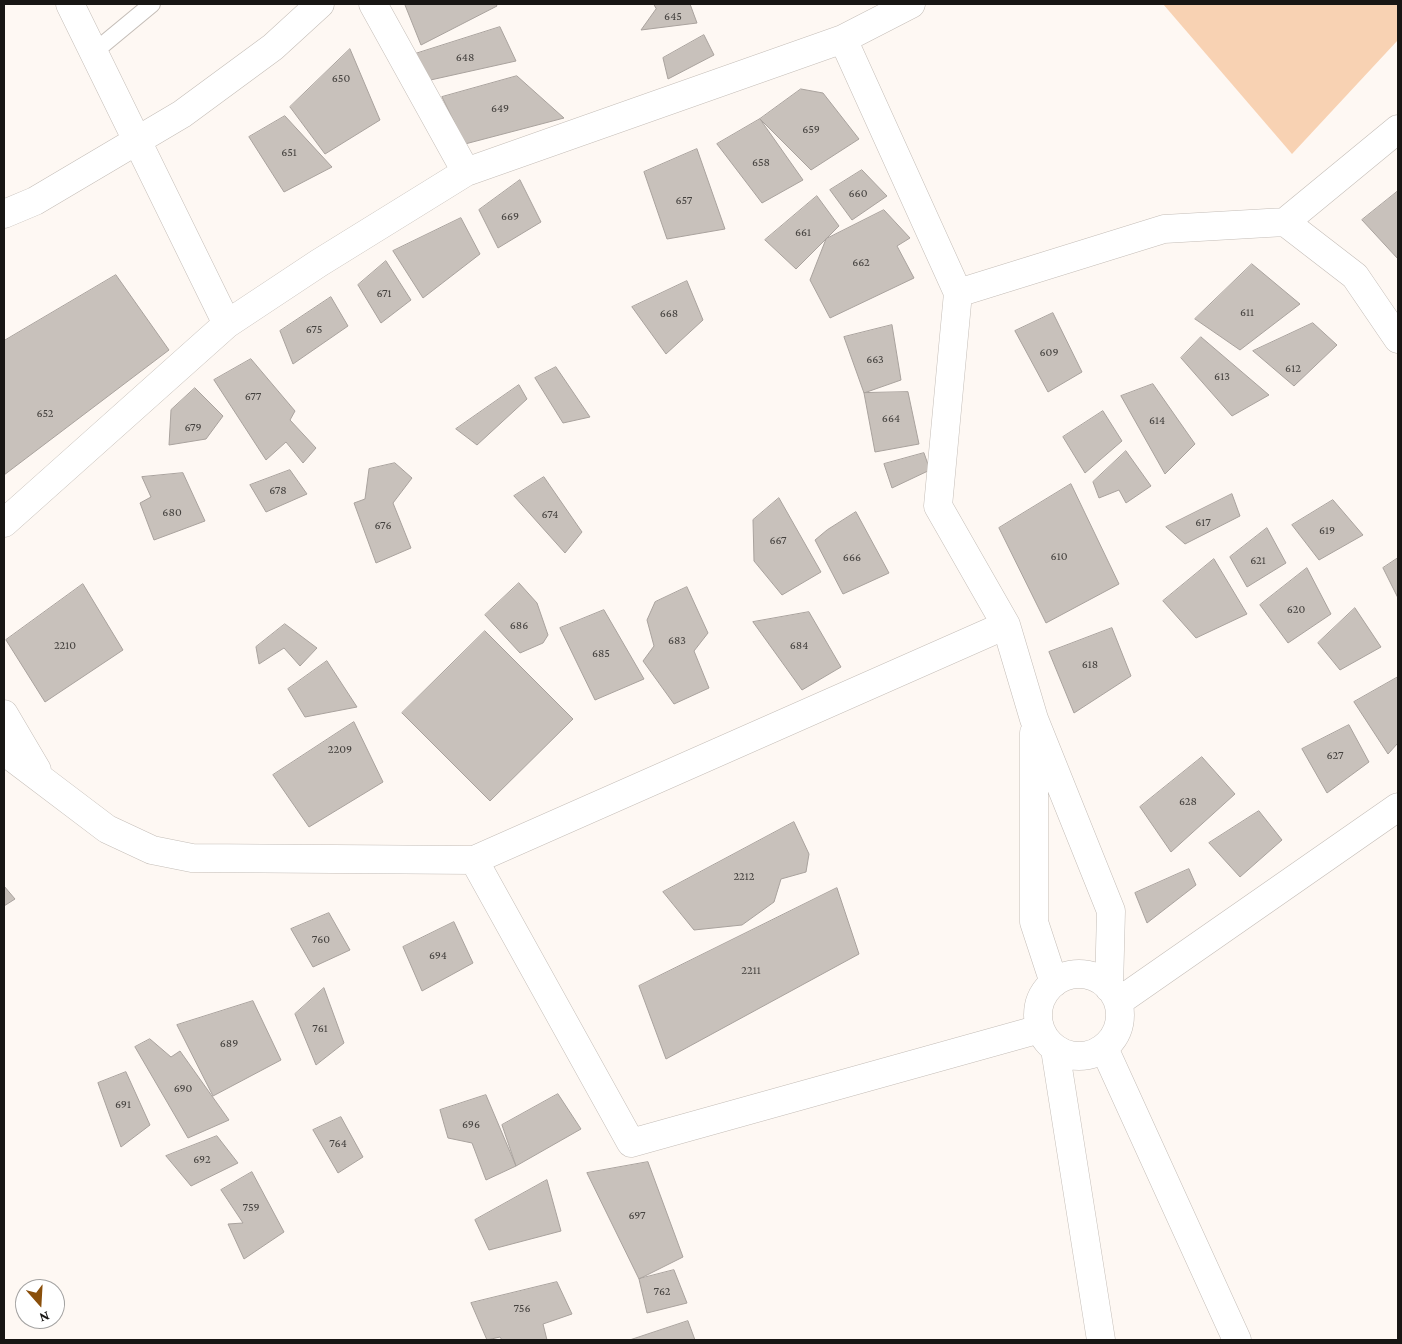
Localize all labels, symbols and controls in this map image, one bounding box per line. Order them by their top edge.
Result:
house number: 645 [664,9,682,23]
house number: 648 [456,50,474,64]
house number: 650 [332,71,350,85]
house number: 649 [491,101,509,115]
house number: 659 [802,122,820,136]
house number: 651 [281,145,297,159]
house number: 658 [752,155,770,169]
house number: 660 [849,186,867,200]
house number: 657 [676,193,692,207]
house number: 669 [501,209,519,223]
house number: 661 [795,225,811,239]
house number: 662 [852,255,870,269]
house number: 671 [376,286,392,300]
house number: 611 [1240,305,1254,319]
house number: 668 [660,306,678,320]
house number: 675 [306,322,322,336]
house number: 609 [1040,345,1058,359]
house number: 663 [866,352,884,366]
house number: 612 [1285,361,1301,375]
house number: 613 [1214,369,1230,383]
house number: 677 [245,389,261,403]
house number: 652 [36,406,54,420]
house number: 664 [882,411,900,425]
house number: 614 [1149,413,1165,427]
house number: 679 [184,420,202,434]
house number: 678 [269,483,287,497]
house number: 680 [162,505,182,519]
house number: 674 [542,507,558,521]
house number: 617 [1195,515,1211,529]
house number: 676 [374,518,392,532]
house number: 619 [1319,523,1335,537]
house number: 667 [769,533,787,547]
house number: 610 [1051,549,1067,563]
house number: 666 [843,550,861,564]
house number: 621 [1250,553,1266,567]
house number: 620 [1287,602,1305,616]
house number: 686 [510,618,528,632]
house number: 683 [668,633,686,647]
house number: 2210 [54,638,76,652]
house number: 684 [790,638,808,652]
house number: 685 [592,646,610,660]
house number: 618 [1082,657,1098,671]
house number: 2209 [328,742,352,756]
house number: 627 [1327,748,1343,762]
house number: 628 [1179,794,1197,808]
house number: 2212 [733,869,755,883]
house number: 760 [312,932,330,946]
house number: 694 [429,948,447,962]
house number: 2211 [741,963,761,977]
house number: 761 [312,1021,328,1035]
house number: 689 [220,1036,238,1050]
house number: 690 [174,1081,192,1095]
house number: 691 [115,1097,131,1111]
house number: 696 [462,1117,480,1131]
house number: 764 [329,1136,347,1150]
house number: 692 [193,1152,211,1166]
house number: 759 [243,1200,259,1214]
house number: 697 [628,1208,646,1222]
north arrow [15,1279,65,1329]
house number: 762 [654,1284,670,1298]
house number: 756 [513,1301,531,1315]
text: N [37,1308,52,1326]

